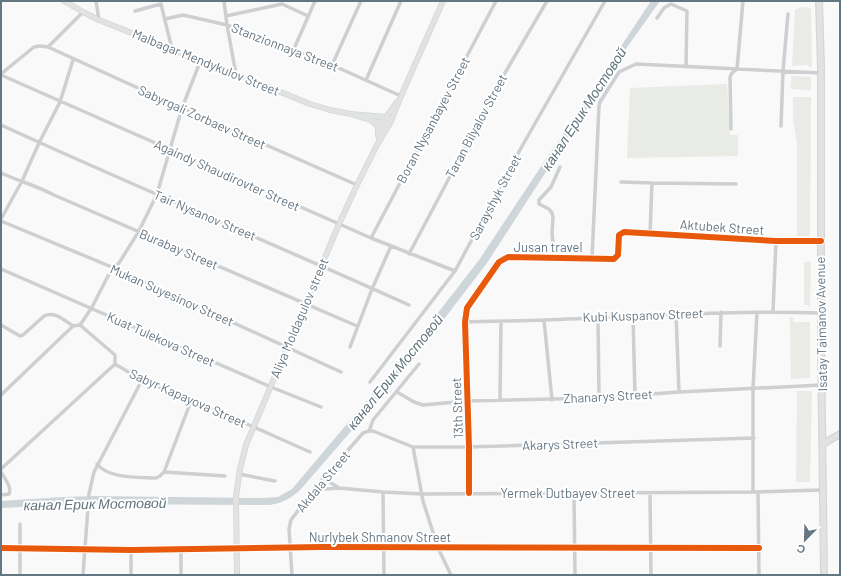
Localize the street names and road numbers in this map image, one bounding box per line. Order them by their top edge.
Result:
street label: Stanzionnaya Street [229,19,341,75]
street label: Malbagar Mendykulov Street [130,25,282,99]
street label: Boran Nysanbayev Street [393,54,473,186]
street label: Taran Bilyalov Street [442,71,510,181]
street label: Sabyrgali Zorbaev Street [136,82,268,152]
street label: Againdy Shaudirovter Street [152,136,302,214]
street label: Sarayshyk Street [466,151,524,243]
street label: Tair Nysanov Street [151,186,259,244]
street label: Aktubek Street [679,216,765,238]
street label: Burabay Street [137,225,221,273]
street label: Jusan travel [514,239,582,255]
street label: Aliya Moldagulov street [266,255,332,381]
street label: Isatay Taimanov Avenue [812,257,830,391]
street label: Mukan Suyesinov Street [108,261,236,329]
street label: Kubi Kuspanov Street [582,305,704,325]
street label: Kuat Tulekova Street [105,308,217,370]
street label: Sabyr Kapayova Street [127,365,249,431]
street label: 13th Street [448,377,466,439]
street label: Zhanarys Street [563,386,653,406]
street label: Akarys Street [522,435,598,453]
street label: Akdala Street [293,447,353,515]
street label: Yermek Dutbayev Street [501,485,635,501]
street label: Nurlybek Shmanov Street [309,529,451,545]

